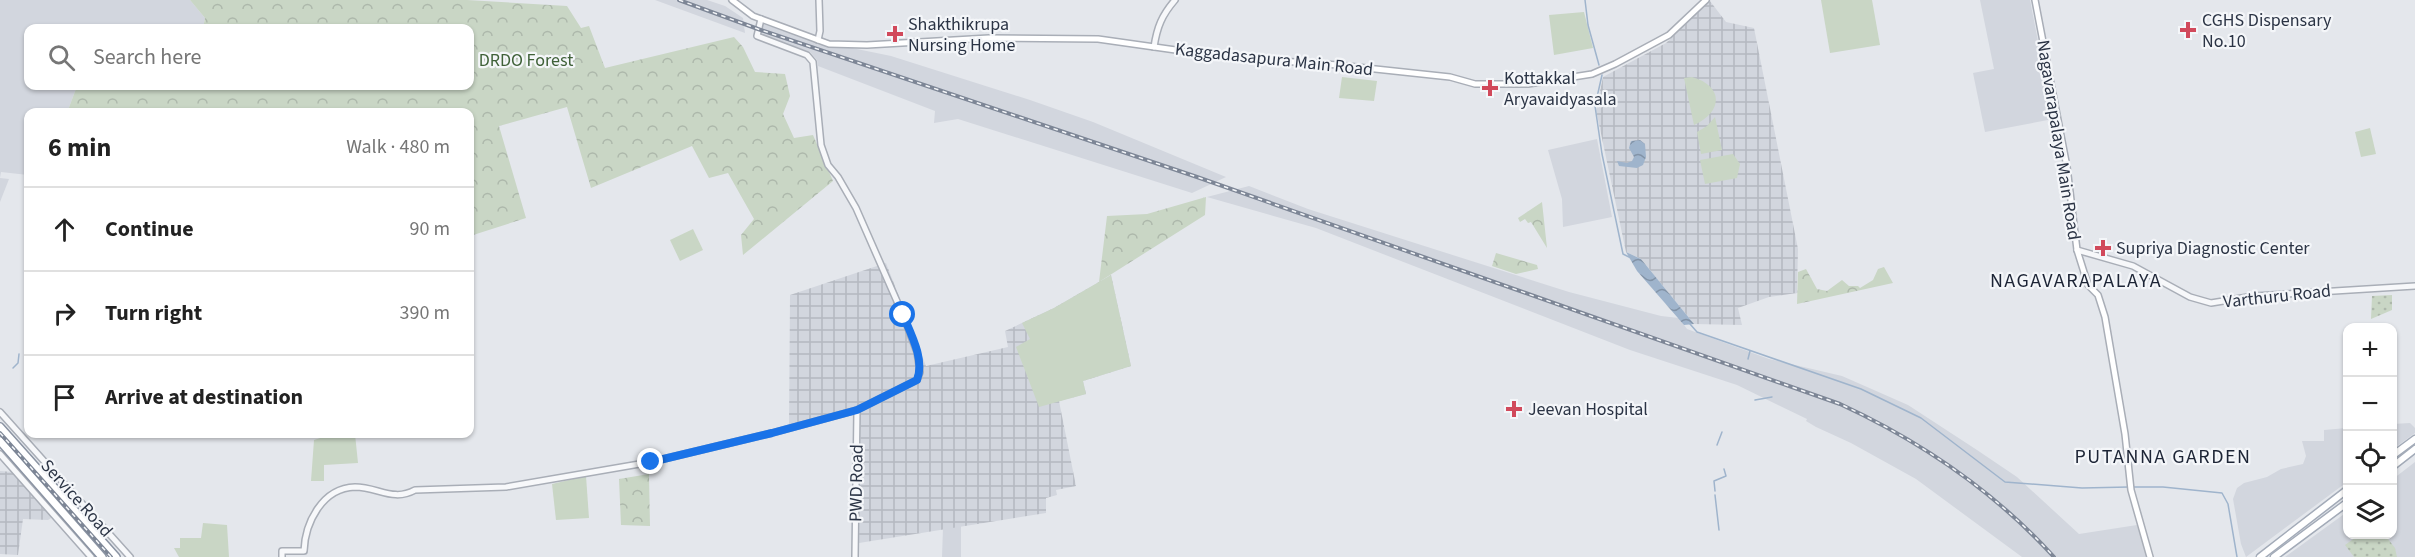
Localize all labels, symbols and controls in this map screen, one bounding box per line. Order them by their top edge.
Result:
place label: CGHS Dispensary No.10 [2202,8,2332,54]
place label: Shakthikrupa Nursing Home [908,12,1016,58]
marker: CGHS Dispensary No.10 [2179,21,2197,39]
search box [24,24,474,90]
marker: Shakthikrupa Nursing Home [886,25,904,43]
street label: Kaggadasapura Main Road [1174,37,1374,82]
street label: Nagavarapalaya Main Road [2030,38,2087,242]
icon: search [45,41,78,74]
text: Search here [93,41,201,73]
park label: DRDO Forest [479,48,573,73]
place label: Kottakkal Aryavaidyasala [1504,66,1617,112]
marker: Kottakkal Aryavaidyasala [1481,79,1499,97]
text: 6 min [48,129,111,166]
text: Walk · 480 m [346,133,450,161]
icon: ahead [48,213,81,246]
text: Continue [105,213,194,245]
text: 90 m [410,215,450,243]
place label: Supriya Diagnostic Center [2116,236,2310,261]
marker: Supriya Diagnostic Center [2094,239,2112,257]
district label: NAGAVARAPALAYA [1990,267,2162,295]
street label: Varthuru Road [2222,278,2332,315]
icon: right [48,297,81,330]
text: Turn right [105,297,202,329]
text: 390 m [400,299,450,327]
route start [889,301,915,327]
map controls [2343,323,2397,539]
button: + [2343,323,2397,377]
button: − [2343,377,2397,431]
icon: arrive [48,381,81,414]
text: Arrive at destination [105,381,303,413]
place label: Jeevan Hospital [1528,397,1648,422]
marker: Jeevan Hospital [1505,400,1523,418]
button: locate [2343,431,2397,485]
district label: PUTANNA GARDEN [2074,443,2252,471]
street label: PWD Road [843,444,870,522]
route end [637,448,663,474]
street label: Service Road [35,454,118,543]
button: layers [2343,485,2397,539]

